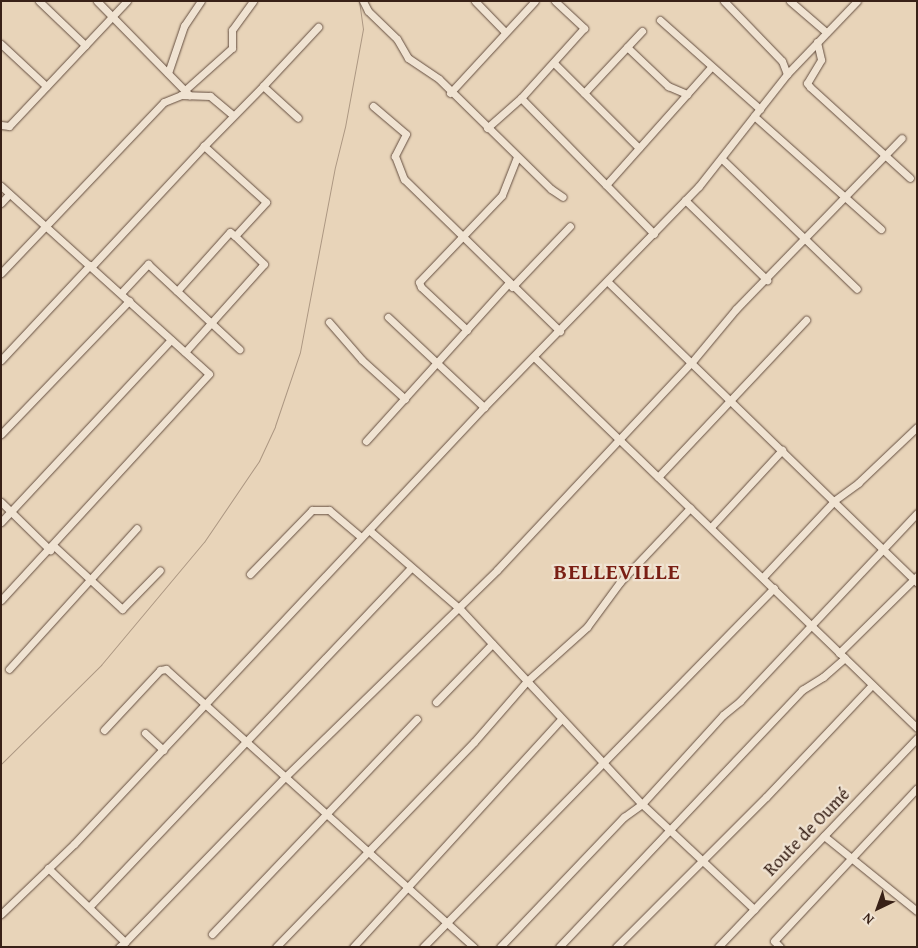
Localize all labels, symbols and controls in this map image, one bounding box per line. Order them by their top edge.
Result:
district label: BELLEVILLE [552,559,682,585]
street label: Route de Oumé [760,784,854,880]
north arrow [853,883,903,933]
text: N [858,909,878,930]

